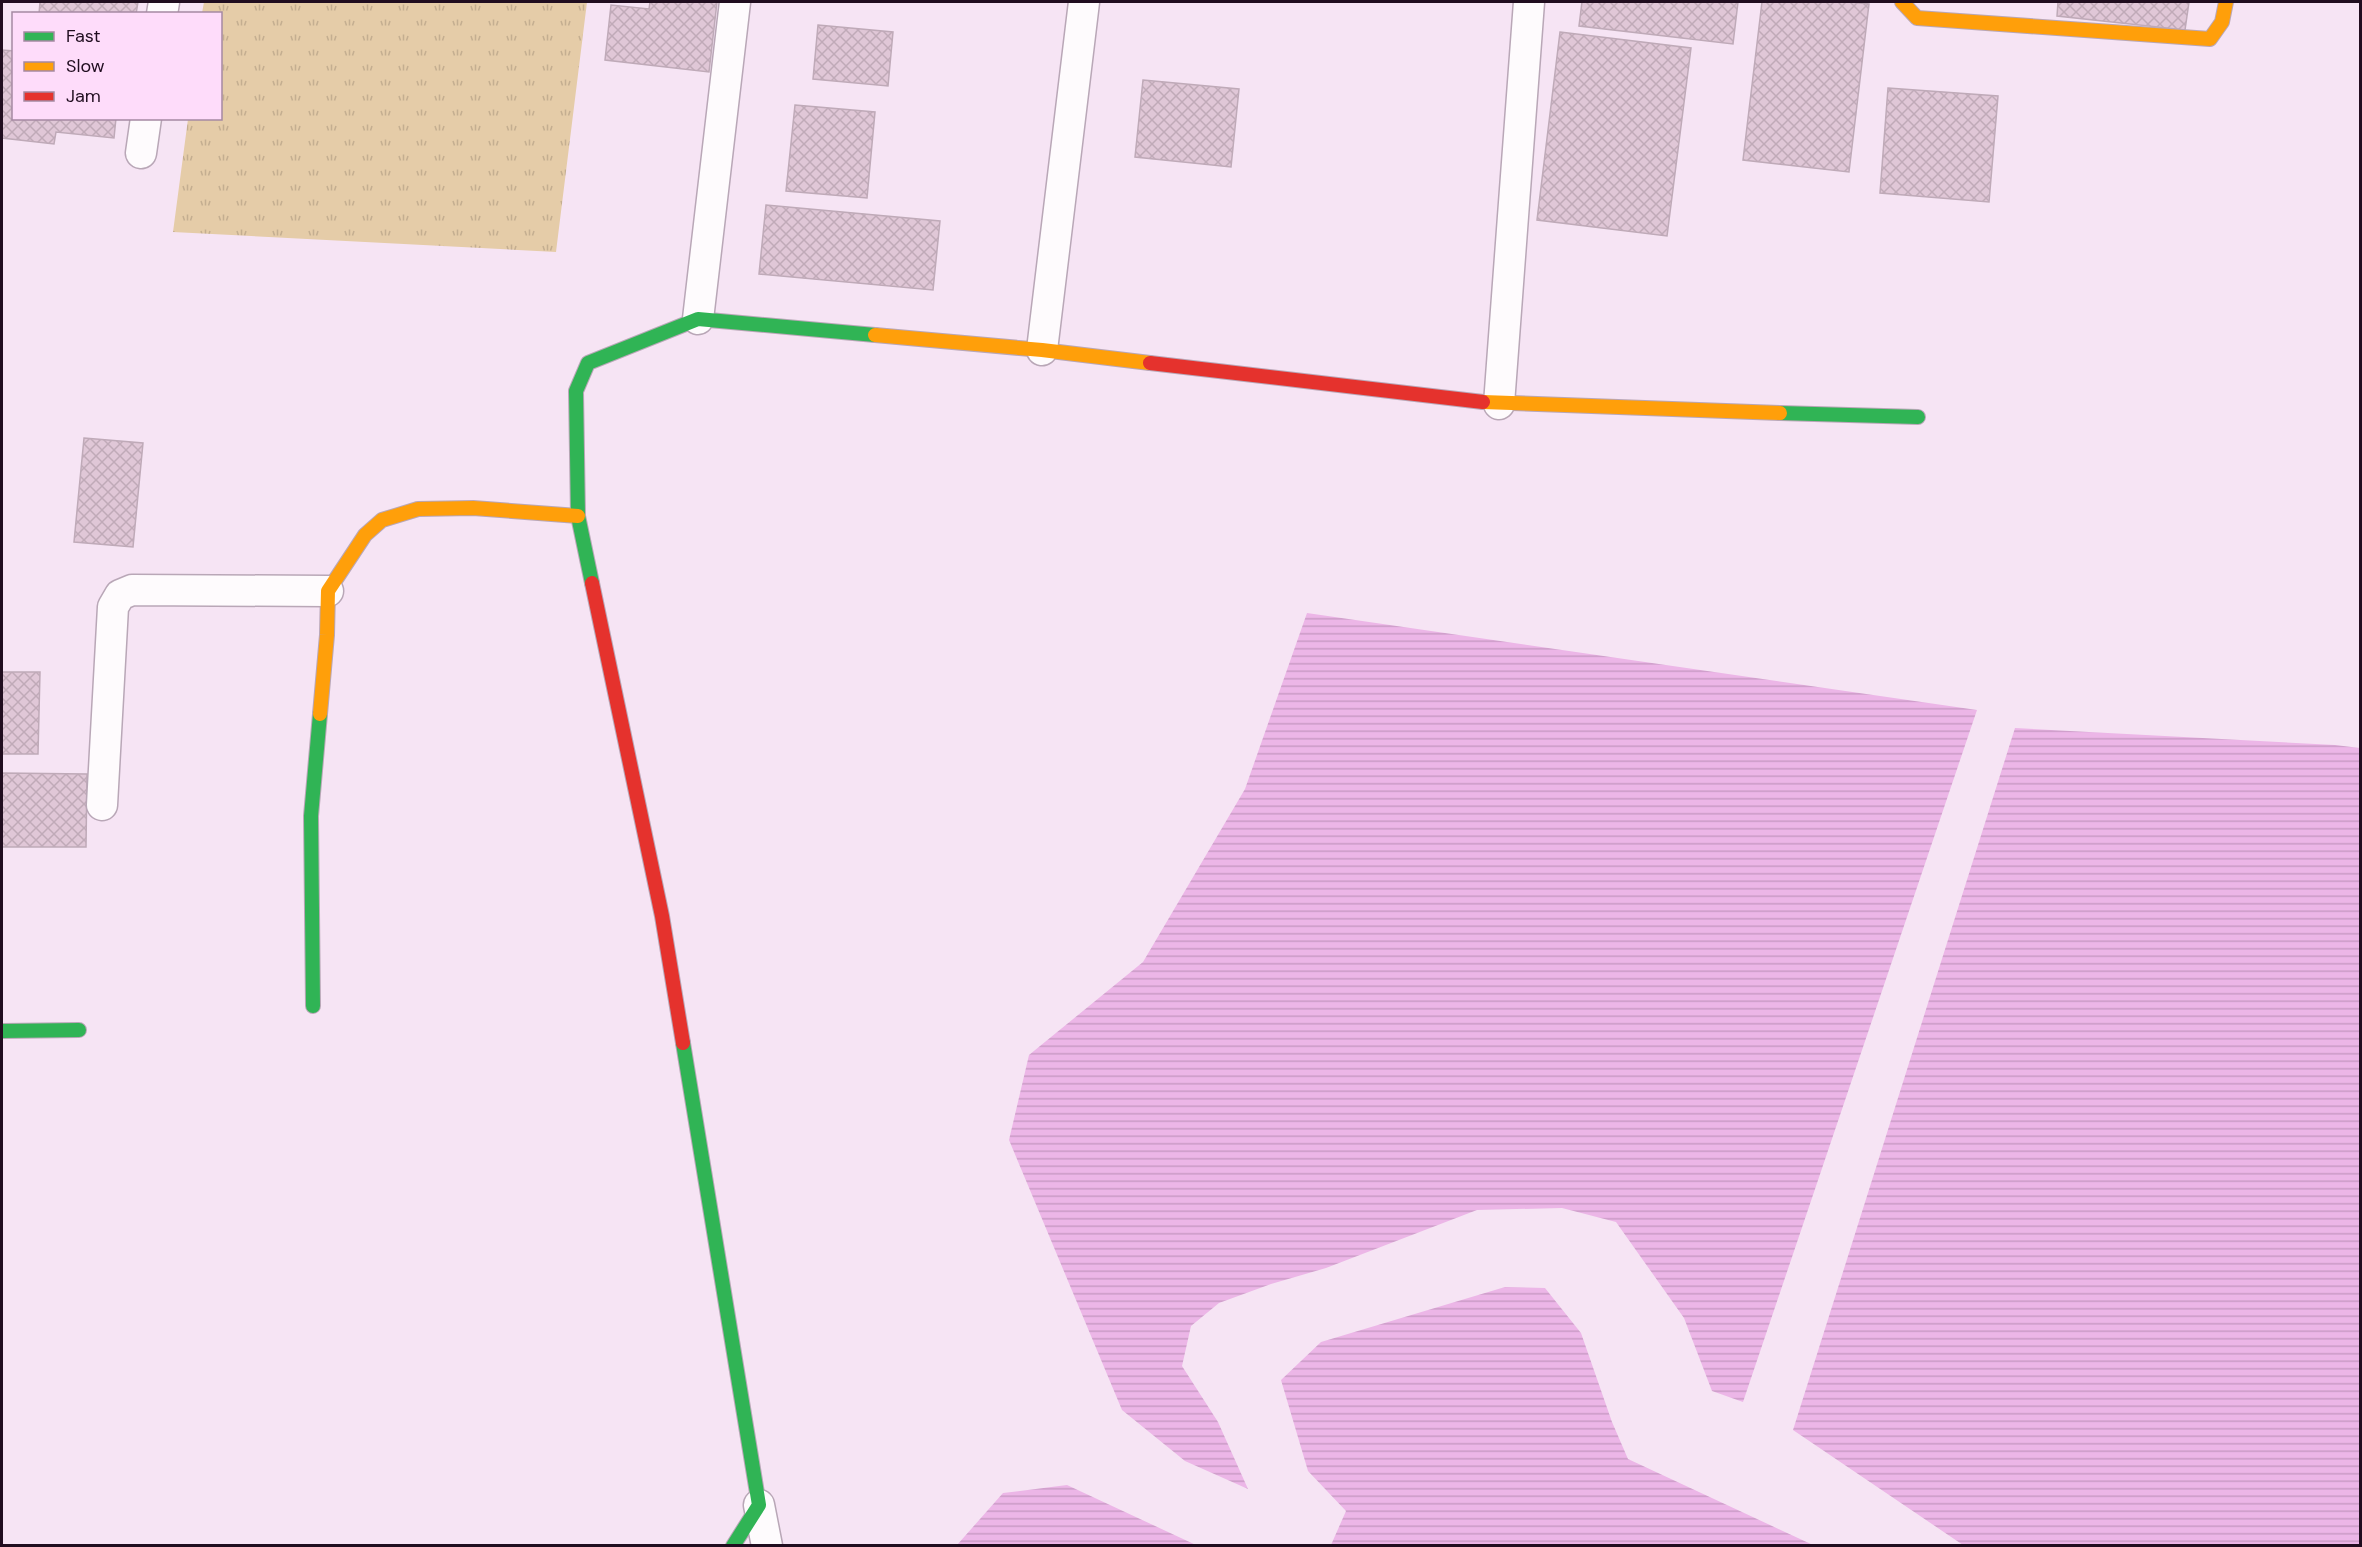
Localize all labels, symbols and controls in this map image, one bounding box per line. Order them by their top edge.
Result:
legend [12,12,222,120]
text: Fast [66,24,101,48]
text: Slow [66,54,105,78]
text: Jam [66,84,101,108]

